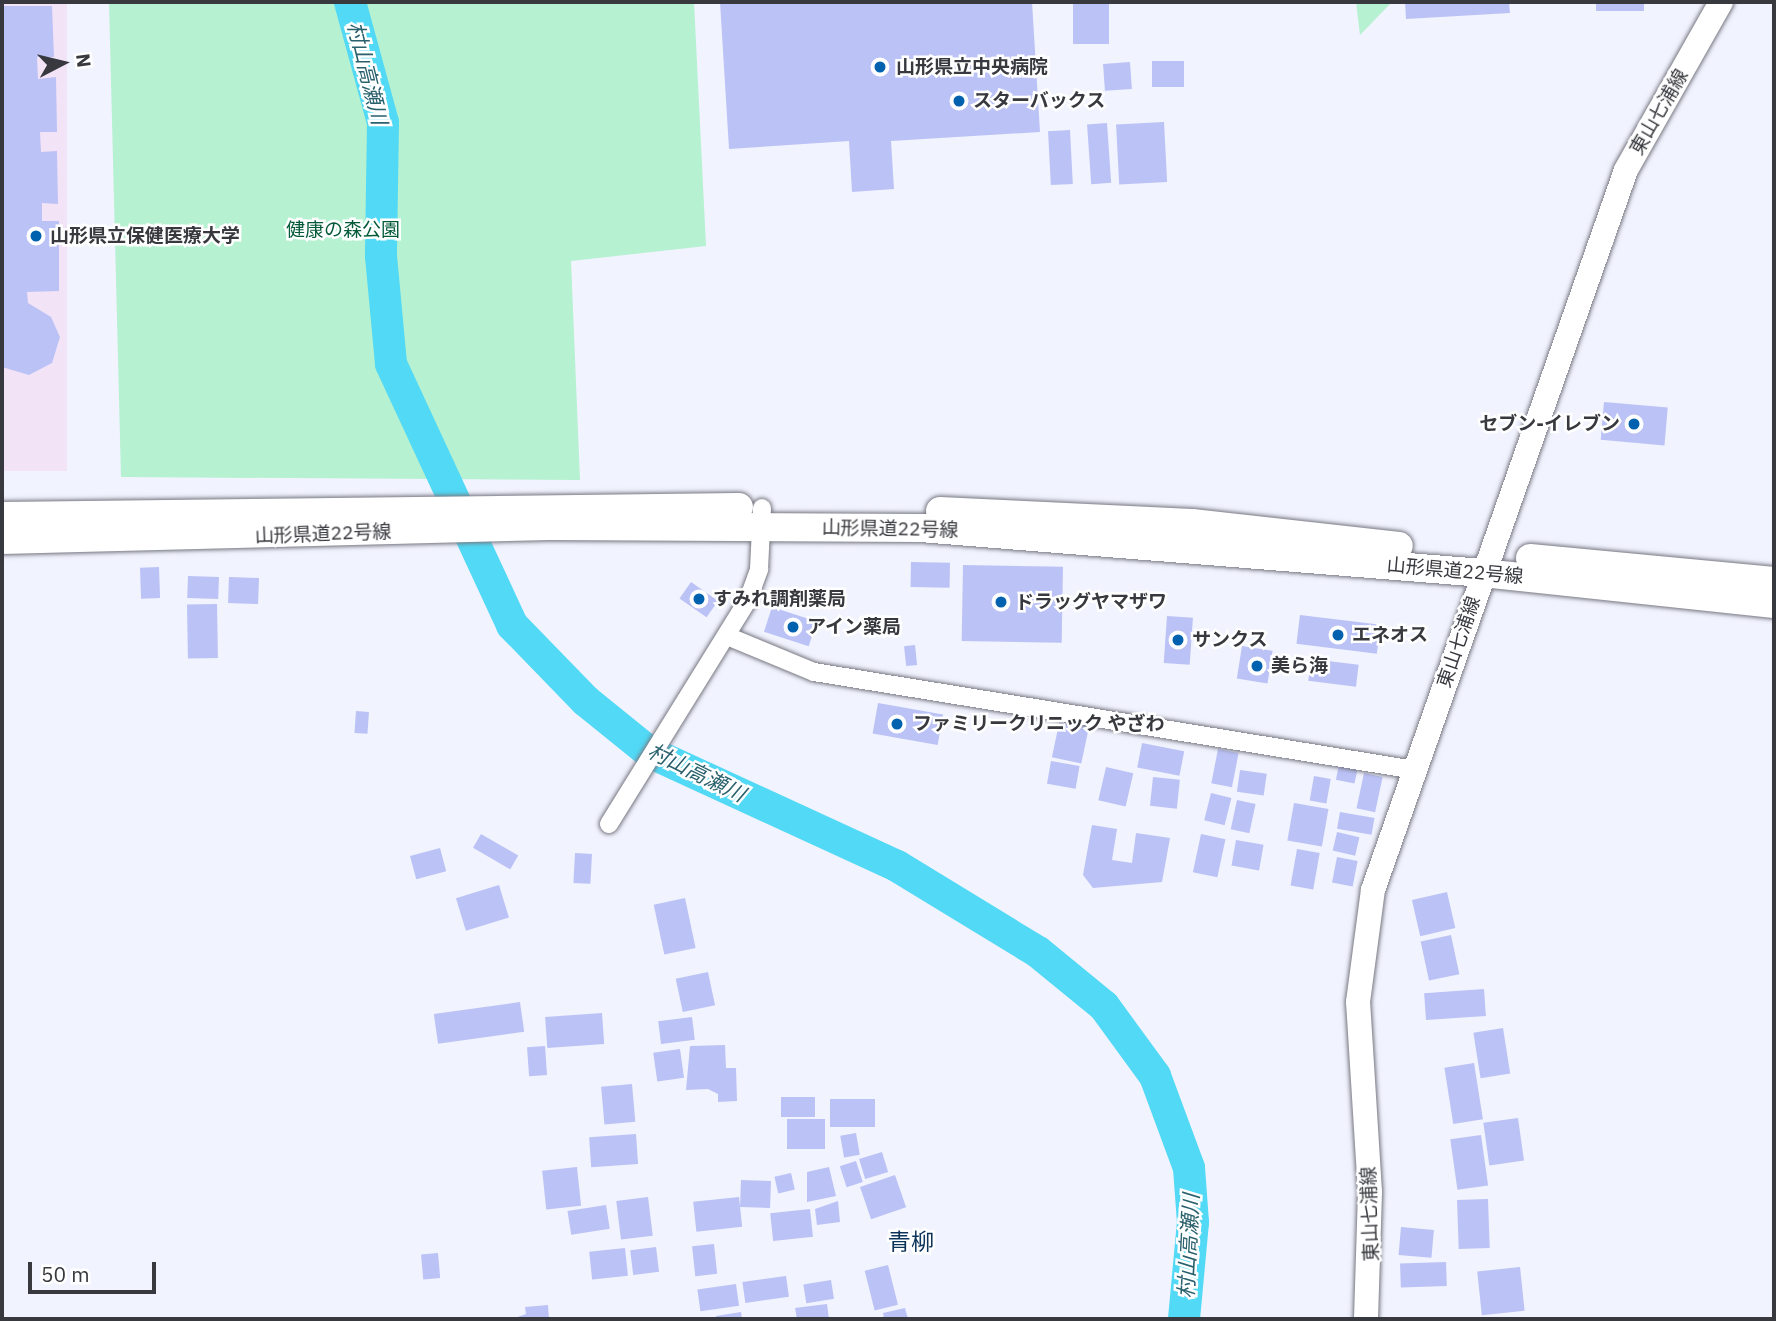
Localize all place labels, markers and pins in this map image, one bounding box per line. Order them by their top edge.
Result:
place label: 山形県立中央病院 [896,56,1048,78]
marker: 山形県立中央病院 [870,57,890,77]
place label: スターバックス [973,90,1106,112]
marker: スターバックス [951,93,967,109]
place label: 山形県立保健医療大学 [50,225,240,247]
marker: 山形県立保健医療大学 [28,228,44,244]
place label: セブン-イレブン [1479,413,1620,435]
marker: セブン-イレブン [1626,416,1642,432]
place label: すみれ調剤薬局 [713,588,846,610]
marker: すみれ調剤薬局 [691,591,707,607]
place label: ドラッグヤマザワ [1015,591,1167,613]
marker: ドラッグヤマザワ [993,594,1009,610]
place label: アイン薬局 [807,616,902,638]
marker: アイン薬局 [785,619,801,635]
place label: エネオス [1352,624,1428,646]
marker: エネオス [1330,627,1346,643]
place label: サンクス [1192,629,1268,651]
marker: サンクス [1170,632,1186,648]
place label: 美ら海 [1271,655,1328,677]
marker: 美ら海 [1249,658,1265,674]
place label: ファミリークリニック やざわ [913,713,1164,735]
marker: ファミリークリニック やざわ [887,714,907,734]

